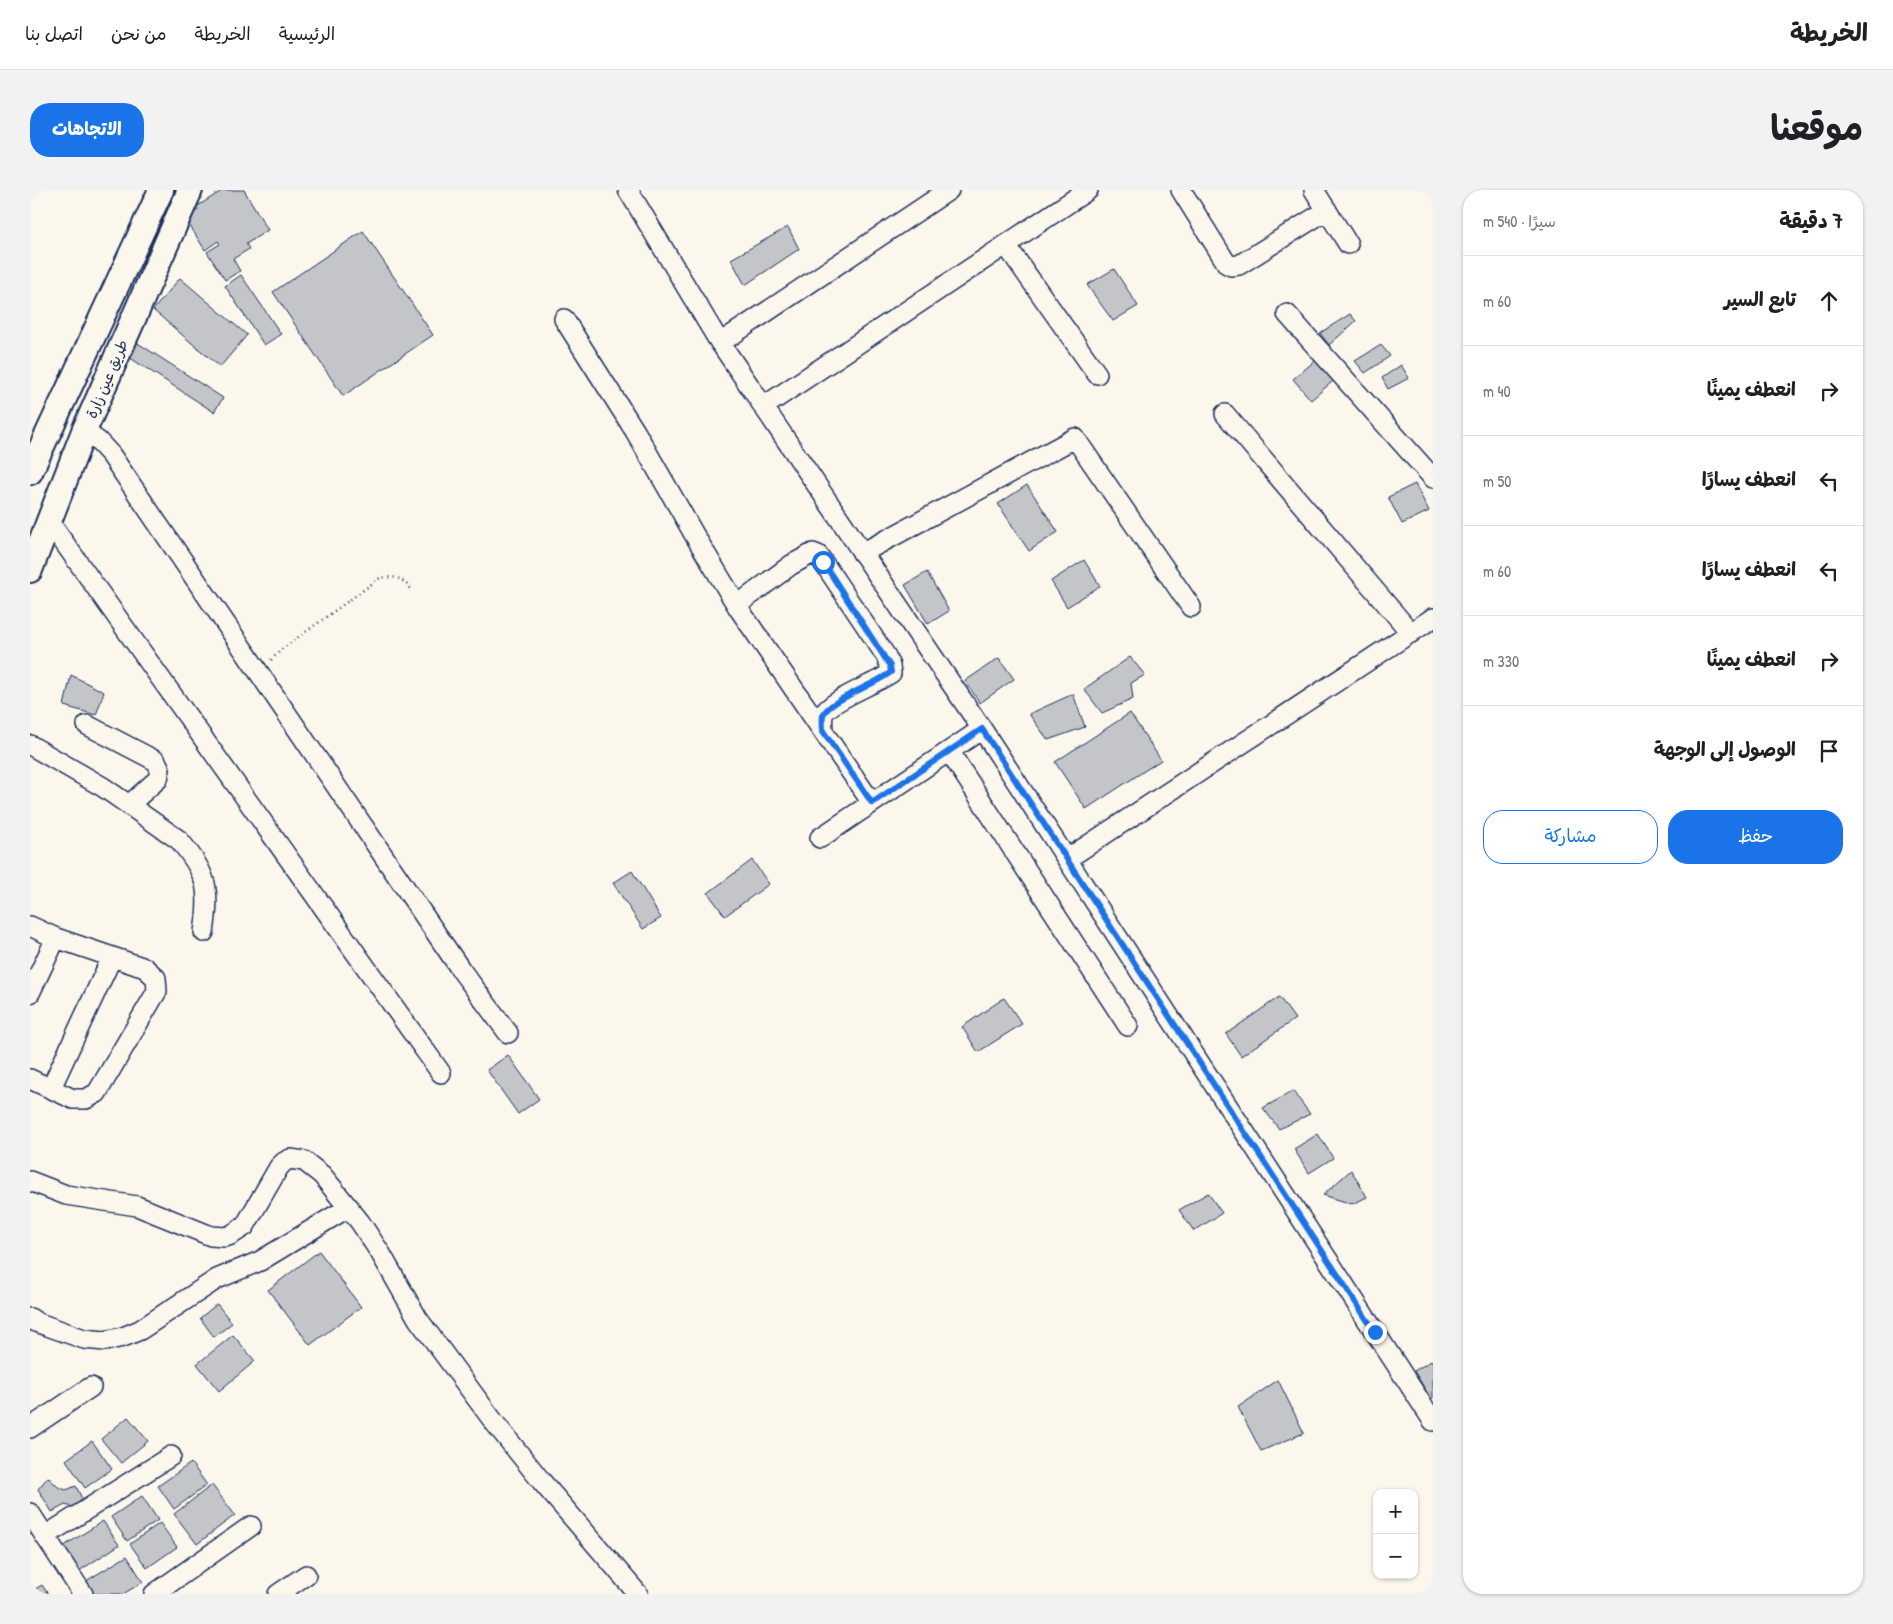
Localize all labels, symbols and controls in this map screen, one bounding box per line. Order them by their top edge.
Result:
text: الخريطة [1790,16,1868,48]
text: اتصل بنا [25,21,83,46]
text: من نحن [111,21,167,46]
text: الخريطة [195,21,251,46]
text: الرئيسية [279,21,335,46]
button: الاتجاهات [30,103,144,157]
text: موقعنا [1770,104,1863,151]
text: 7 دقيقة [1779,206,1843,235]
text: سيرًا · 540 m [1483,210,1556,232]
text: تابع السير [1724,286,1796,312]
icon: ahead [1815,287,1843,315]
text: 60 m [1483,290,1511,312]
street label: طريق عين زارة [81,336,133,421]
text: انعطف يمينًا [1707,376,1796,402]
icon: right [1815,377,1843,405]
text: 40 m [1483,380,1511,402]
text: انعطف يسارًا [1702,466,1796,492]
icon: left [1815,467,1843,495]
text: 50 m [1483,470,1512,492]
route start [812,551,835,574]
text: انعطف يسارًا [1702,556,1796,582]
icon: left [1815,557,1843,585]
text: 60 m [1483,560,1511,582]
text: انعطف يمينًا [1707,646,1796,672]
icon: right [1815,647,1843,675]
text: 330 m [1483,650,1519,672]
text: الوصول إلى الوجهة [1654,736,1796,762]
icon: arrive [1815,737,1843,765]
button: مشاركة [1483,810,1658,864]
button: حفظ [1668,810,1843,864]
route end [1364,1321,1387,1344]
map controls [1373,1489,1418,1579]
button: + [1373,1489,1418,1534]
button: − [1373,1534,1418,1579]

